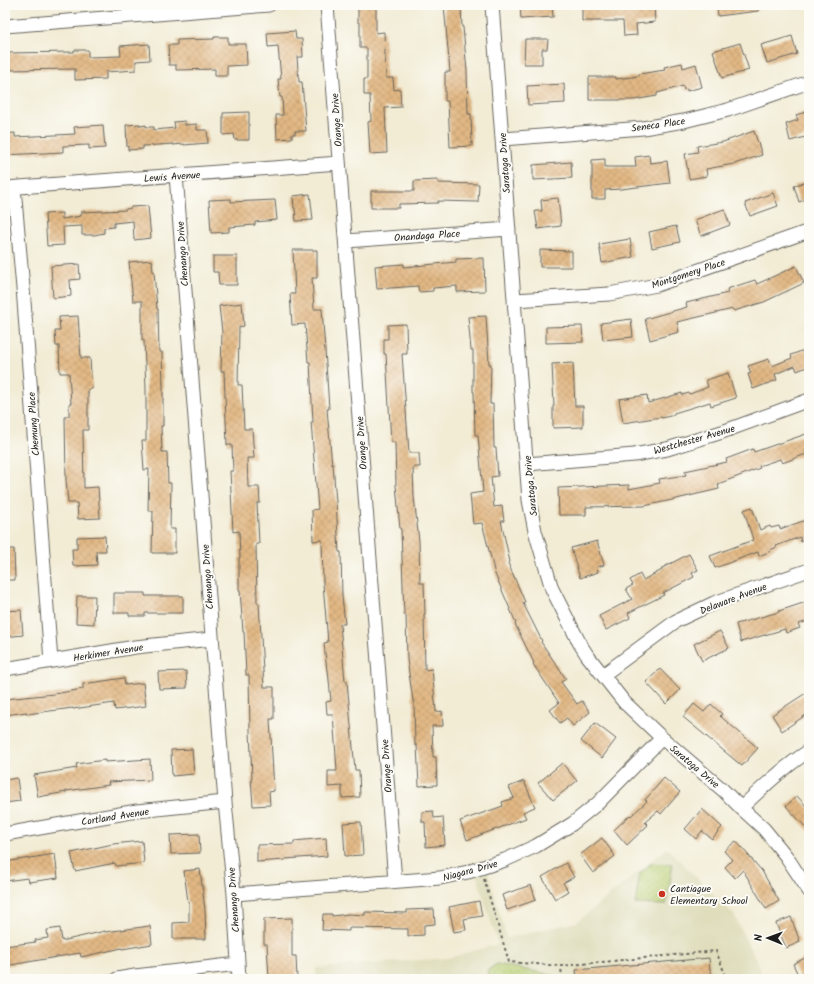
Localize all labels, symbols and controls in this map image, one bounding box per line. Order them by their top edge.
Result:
street label: Orange Drive [327,92,347,147]
street label: Seneca Place [630,113,687,137]
street label: Saratoga Drive [495,132,515,194]
street label: Lewis Avenue [143,167,201,187]
street label: Chenango Drive [173,220,193,287]
street label: Onandaga Place [394,226,461,246]
street label: Montgomery Place [649,254,728,293]
street label: Chemung Place [24,391,44,457]
street label: Orange Drive [352,415,372,470]
street label: Westchester Avenue [652,421,737,459]
street label: Saratoga Drive [520,454,542,517]
street label: Chenango Drive [198,543,218,610]
street label: Delaware Avenue [697,579,770,619]
street label: Herkimer Avenue [72,639,145,666]
street label: Orange Drive [377,738,397,793]
street label: Saratoga Drive [666,741,723,793]
street label: Cortland Avenue [80,804,151,830]
street label: Niagara Drive [441,856,500,886]
street label: Chenango Drive [224,866,244,933]
place label: Cantiague Elementary School [670,881,748,909]
marker: Cantiague Elementary School [657,889,667,899]
north arrow [748,918,788,958]
text: N [750,934,768,941]

